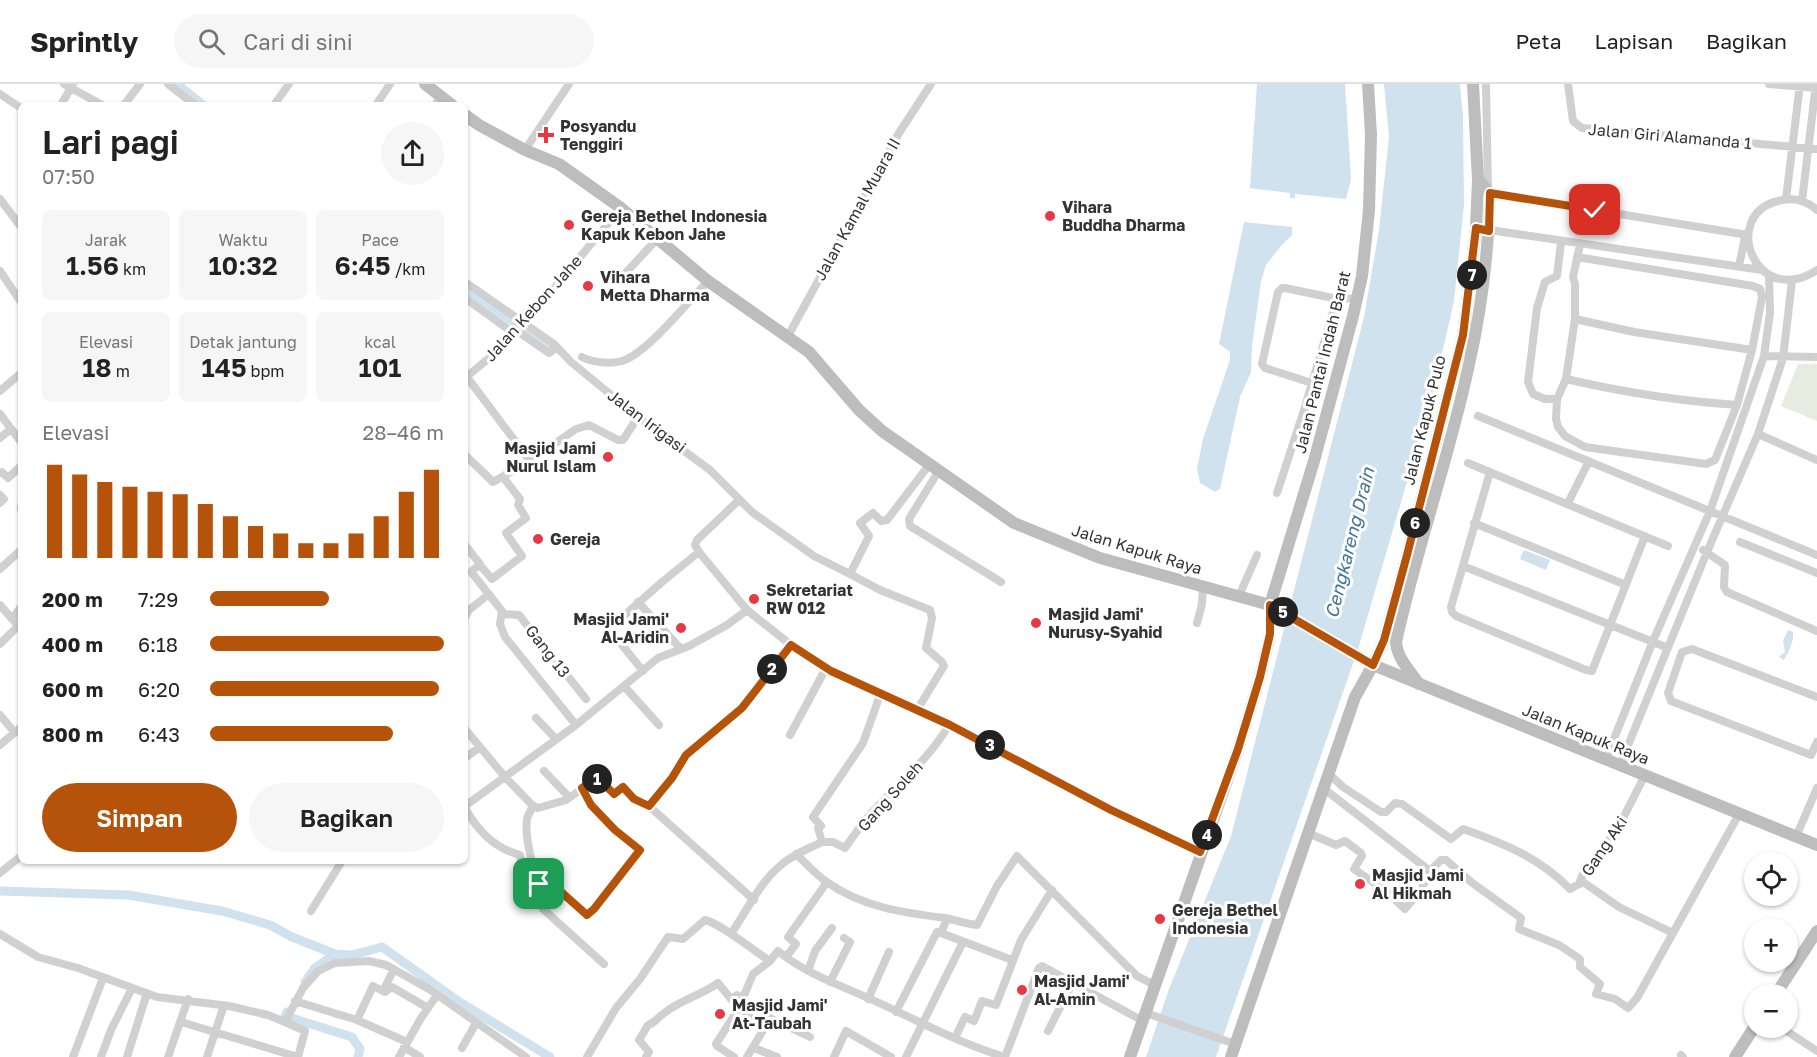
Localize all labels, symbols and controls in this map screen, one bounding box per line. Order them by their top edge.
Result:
search box [174,14,594,68]
text: Sprintly [30,25,138,58]
icon: search [195,25,228,58]
text: Cari di sini [243,28,353,55]
text: Peta [1516,28,1562,54]
text: Lapisan [1595,28,1673,54]
text: Bagikan [1706,28,1787,54]
place label: Posyandu Tenggiri [560,116,636,154]
street label: Jalan Giri Alamanda 1 [1587,119,1753,153]
text: Lari pagi [42,122,179,161]
button: share [381,122,444,185]
marker: Posyandu Tenggiri [537,126,555,144]
street label: Jalan Kamal Muara II [810,134,904,284]
text: 07:50 [42,164,95,188]
pin [1569,184,1620,235]
icon: check [1578,193,1611,226]
place label: Vihara Buddha Dharma [1062,197,1185,235]
place label: Gereja Bethel Indonesia Kapuk Kebon Jahe [581,206,767,244]
marker: Vihara Buddha Dharma [1043,209,1057,223]
marker: Gereja Bethel Indonesia Kapuk Kebon Jahe [562,218,576,232]
text: Jarak [85,230,127,250]
text: Waktu [218,230,268,250]
text: Pace [361,230,399,250]
text: 1.56 [66,250,119,281]
text: 10:32 [208,250,278,281]
text: 6:45 [334,250,391,281]
street label: Jalan Kebon Jahe [480,251,586,365]
text: km [119,259,146,279]
text: /km [391,259,426,279]
pin: 7 [1457,260,1487,290]
text: 7 [1468,265,1476,285]
place label: Vihara Metta Dharma [600,267,709,305]
street label: Jalan Pantai Indah Barat [1290,269,1354,455]
marker: Vihara Metta Dharma [581,279,595,293]
text: Elevasi [79,332,133,352]
text: Detak jantung [189,332,297,352]
text: kcal [364,332,396,352]
text: 18 [82,352,112,383]
text: 145 [202,352,247,383]
text: 101 [359,352,401,383]
street label: Jalan Kapuk Pulo [1398,353,1450,487]
text: m [112,361,130,381]
text: bpm [247,361,284,381]
street label: Jalan Irigasi [604,385,690,457]
text: Elevasi [42,420,109,444]
text: 28–46 m [363,420,444,444]
place label: Masjid Jami Nurul Islam [504,438,596,476]
marker: Masjid Jami Nurul Islam [601,450,615,464]
water label: Cengkareng Drain [1320,464,1379,620]
pin: 6 [1400,508,1430,538]
text: 6 [1410,513,1420,533]
street label: Jalan Kapuk Raya [1069,520,1205,578]
place label: Gereja [550,529,600,549]
marker: Gereja [531,532,545,546]
place label: Sekretariat RW 012 [766,580,853,618]
text: 200 m [42,587,103,611]
text: 7:29 [138,587,178,611]
marker: Sekretariat RW 012 [747,592,761,606]
pin: 5 [1268,597,1298,627]
text: 5 [1278,602,1288,622]
place label: Masjid Jami' Nurusy-Syahid [1048,604,1163,642]
place label: Masjid Jami' Al-Aridin [573,609,669,647]
marker: Masjid Jami' Nurusy-Syahid [1029,616,1043,630]
street label: Gang 13 [521,621,575,681]
marker: Masjid Jami' Al-Aridin [674,621,688,635]
text: 400 m [42,632,103,656]
text: 6:18 [138,632,178,656]
pin: 2 [757,654,787,684]
text: 2 [767,659,777,679]
text: 600 m [42,677,103,701]
text: 6:20 [138,677,180,701]
street label: Jalan Kapuk Raya [1519,699,1653,769]
text: 800 m [42,722,103,746]
text: 6:43 [138,722,180,746]
pin: 3 [975,730,1005,760]
text: 3 [985,735,995,755]
street label: Gang Soleh [853,757,927,835]
pin: 1 [582,764,612,794]
text: 1 [593,769,601,789]
button: Simpan [42,783,237,852]
button: Bagikan [249,783,444,852]
street label: Gang Aki [1577,812,1631,880]
pin: 4 [1192,820,1222,850]
text: 4 [1202,825,1212,845]
map controls [1744,852,1798,1038]
button: locate [1744,852,1798,906]
pin [513,858,564,909]
place label: Masjid Jami Al Hikmah [1372,865,1464,903]
icon: arrive [522,867,555,900]
marker: Masjid Jami Al Hikmah [1353,877,1367,891]
place label: Gereja Bethel Indonesia [1172,900,1278,938]
marker: Gereja Bethel Indonesia [1153,912,1167,926]
button: + [1744,918,1798,972]
place label: Masjid Jami' Al-Amin [1034,971,1130,1009]
marker: Masjid Jami' Al-Amin [1015,983,1029,997]
button: − [1744,984,1798,1038]
place label: Masjid Jami' At-Taubah [732,995,828,1033]
marker: Masjid Jami' At-Taubah [713,1007,727,1021]

